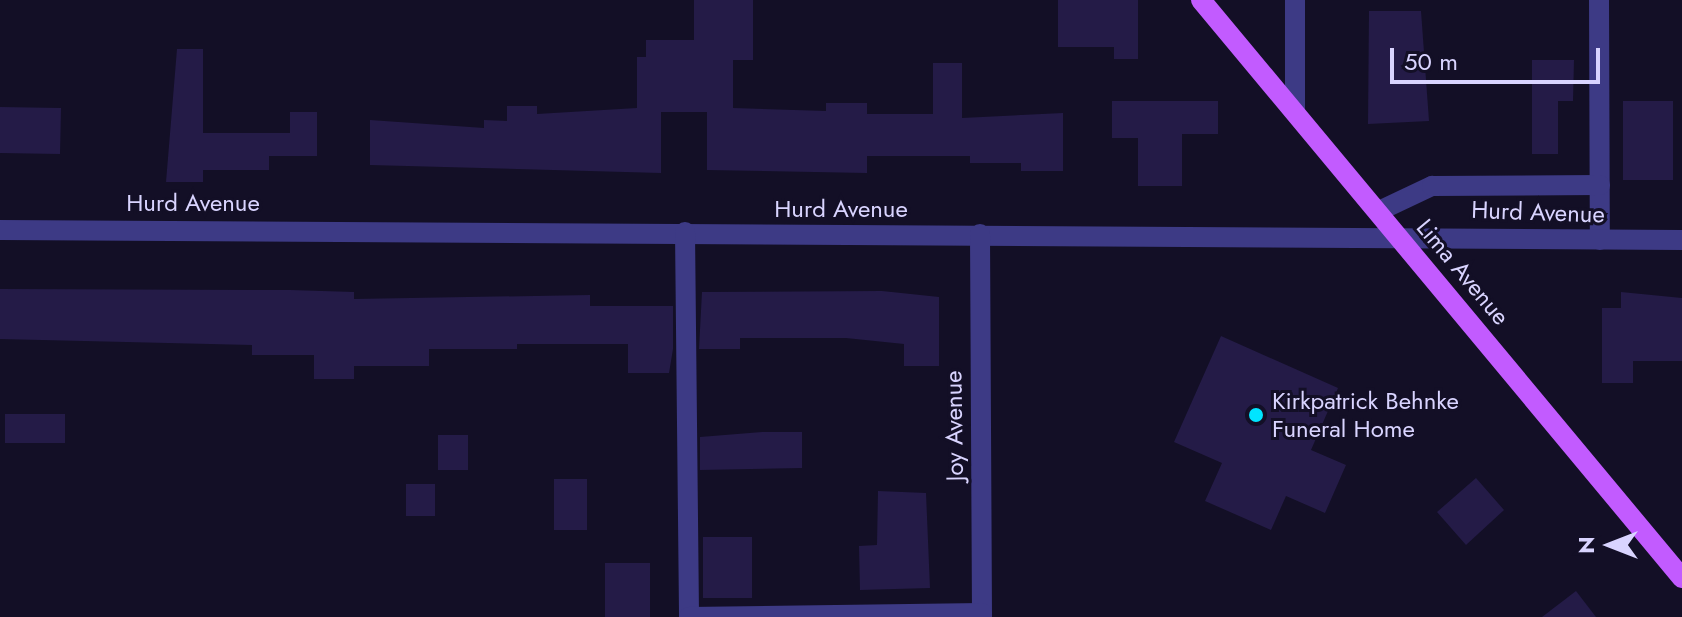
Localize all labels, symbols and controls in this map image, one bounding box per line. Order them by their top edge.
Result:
scale bar [1394,32,1604,82]
text: 50 m [1404,44,1458,79]
street label: Hurd Avenue [126,189,260,217]
street label: Hurd Avenue [774,195,908,223]
street label: Hurd Avenue [1471,195,1605,229]
street label: Lima Avenue [1410,213,1516,331]
street label: Joy Avenue [939,370,969,482]
place label: Kirkpatrick Behnke Funeral Home [1272,387,1459,443]
marker: Kirkpatrick Behnke Funeral Home [1247,406,1265,424]
north arrow [1570,505,1650,585]
text: N [1570,536,1602,554]

